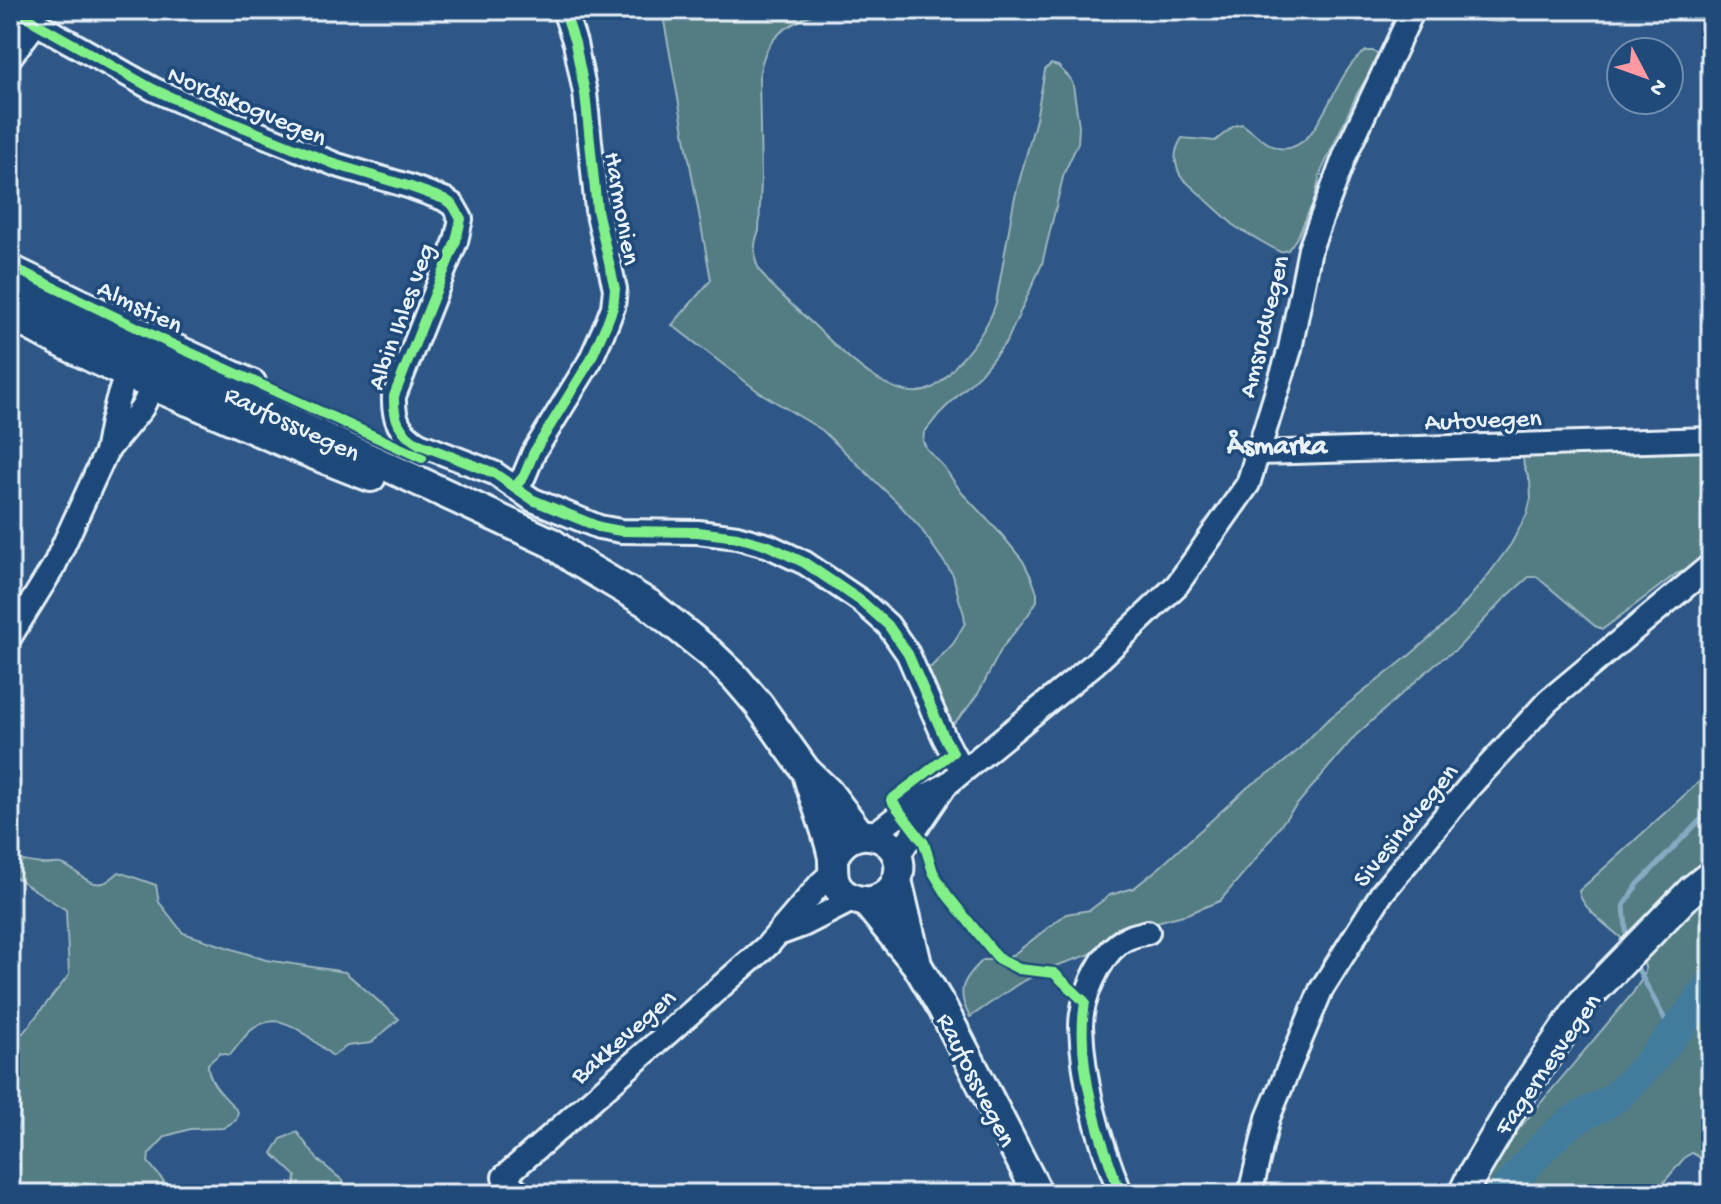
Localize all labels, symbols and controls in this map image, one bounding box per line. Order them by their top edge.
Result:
north arrow [1605,36,1685,116]
street label: Nordskogvegen [162,61,331,156]
text: N [1643,73,1672,100]
street label: Harmonien [594,150,645,268]
street label: Albin Ihles veg [362,240,444,395]
street label: Amsrudvegen [1234,252,1299,401]
street label: Almstien [91,275,187,343]
street label: Raufossvegen [218,381,365,471]
street label: Autovegen [1424,405,1543,440]
district label: Åsmarka [1226,429,1329,464]
street label: Sivesindvegen [1348,758,1467,895]
street label: Bakkevegen [565,984,685,1093]
street label: Fagernesvegen [1489,988,1610,1143]
street label: Raufossvegen [927,1009,1021,1154]

